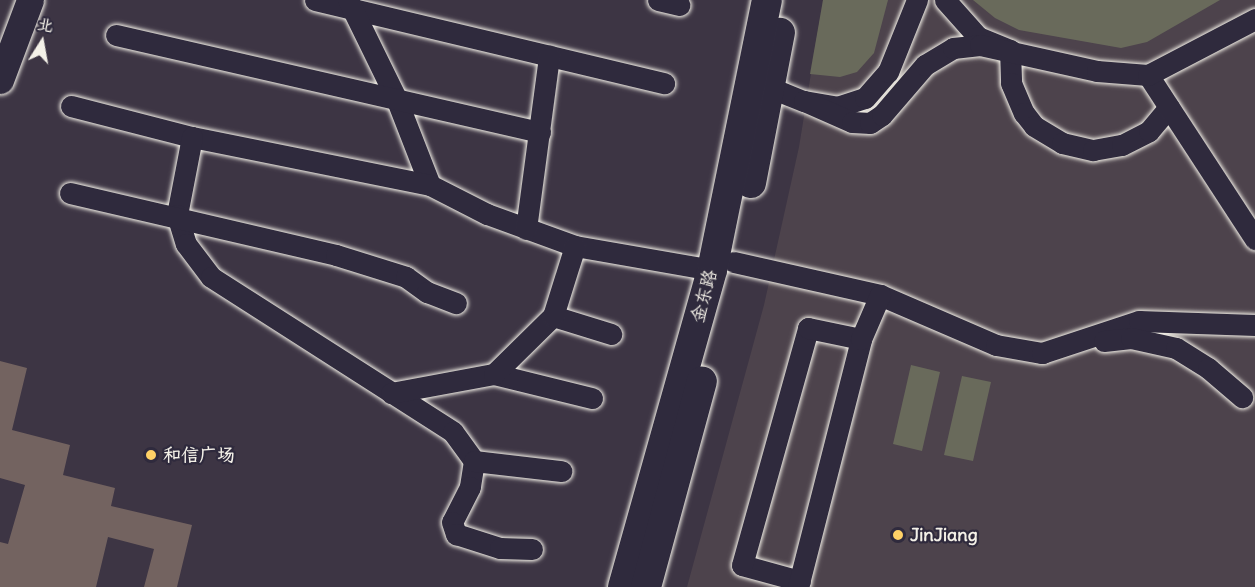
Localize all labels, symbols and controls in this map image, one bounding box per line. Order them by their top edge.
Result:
north arrow [12,12,72,72]
text: 北 [36,13,55,36]
street label: 金东路 [687,267,721,325]
place label: 和信广场 [163,444,235,466]
marker: 和信广场 [144,448,158,462]
place label: JinJiang [910,524,978,546]
marker: JinJiang [891,528,905,542]

